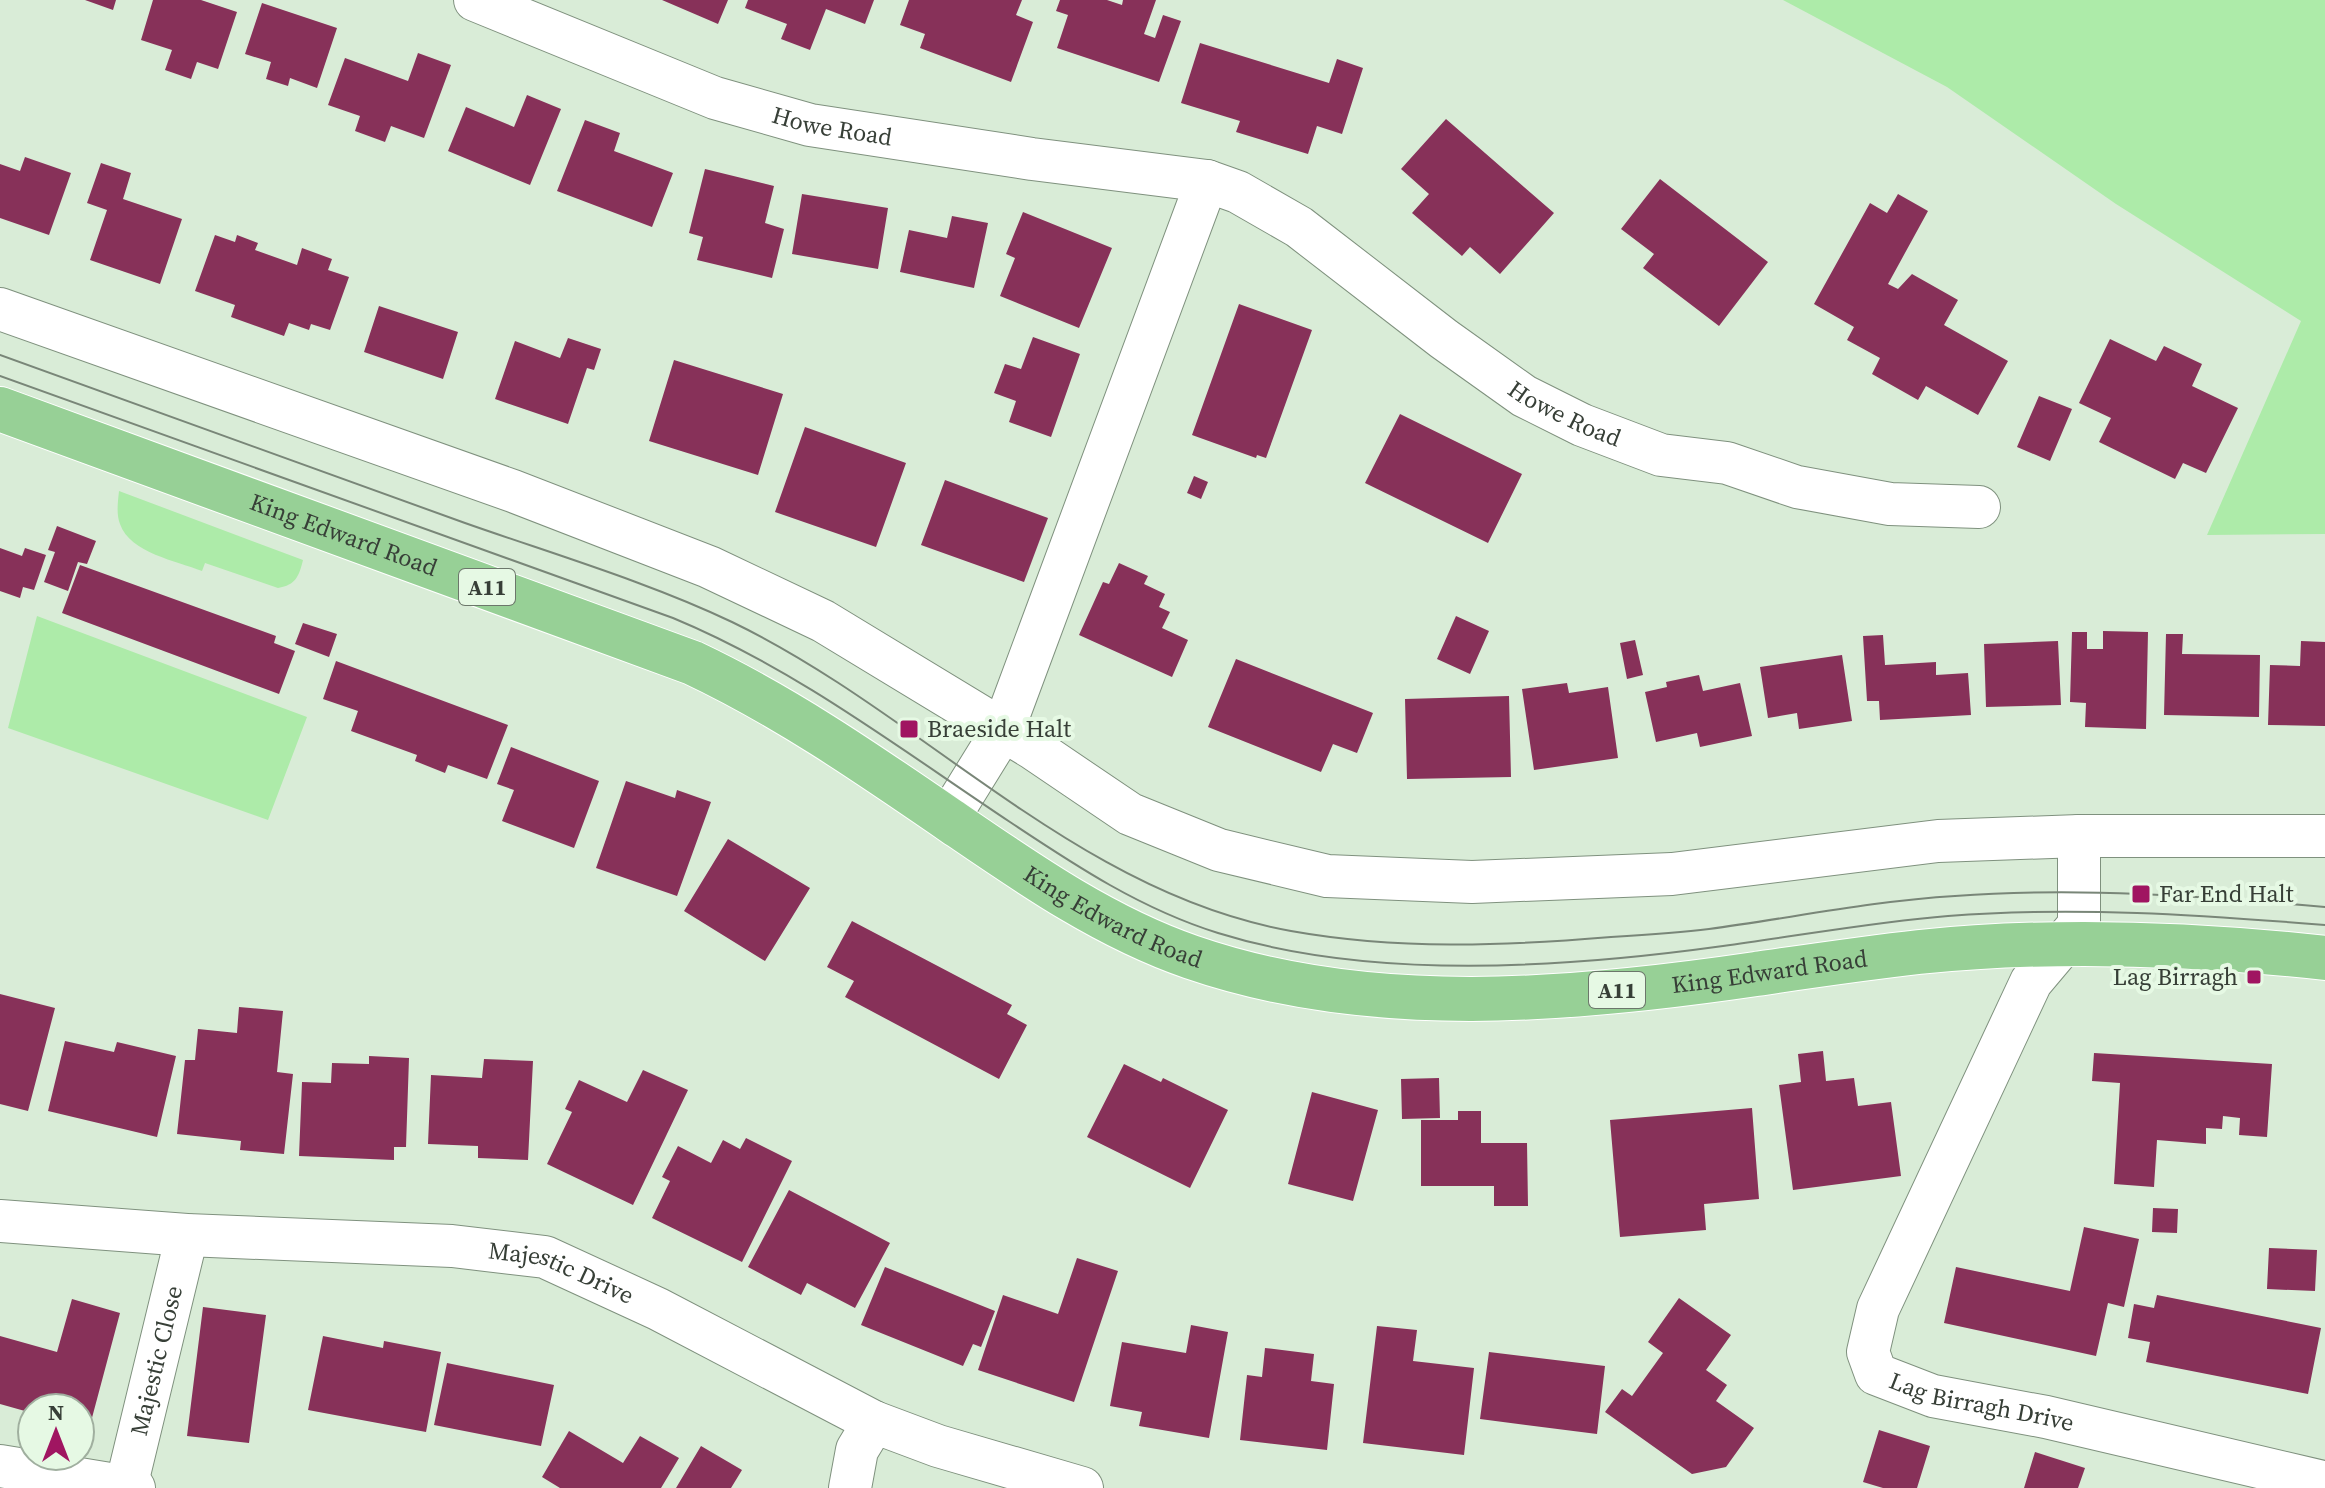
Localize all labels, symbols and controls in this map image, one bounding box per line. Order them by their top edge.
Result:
street label: Howe Road [768,98,895,153]
street label: Howe Road [1501,373,1626,454]
street label: King Edward Road [246,485,442,584]
road number: A11 [459,569,515,605]
place label: Braeside Halt [927,712,1071,745]
marker: Braeside Halt [898,718,920,740]
street label: King Edward Road [1017,857,1207,976]
place label: Far End Halt [2159,877,2294,910]
marker: Far End Halt [2130,883,2152,905]
street label: King Edward Road [1670,941,1870,1001]
place label: Lag Birragh [2113,960,2238,993]
marker: Lag Birragh [2245,968,2263,986]
road number: A11 [1589,972,1645,1008]
street label: Majestic Drive [487,1233,639,1312]
street label: Majestic Close [122,1282,190,1439]
street label: Lag Birragh Drive [1885,1364,2077,1439]
north arrow [16,1392,96,1472]
text: N [48,1397,64,1427]

